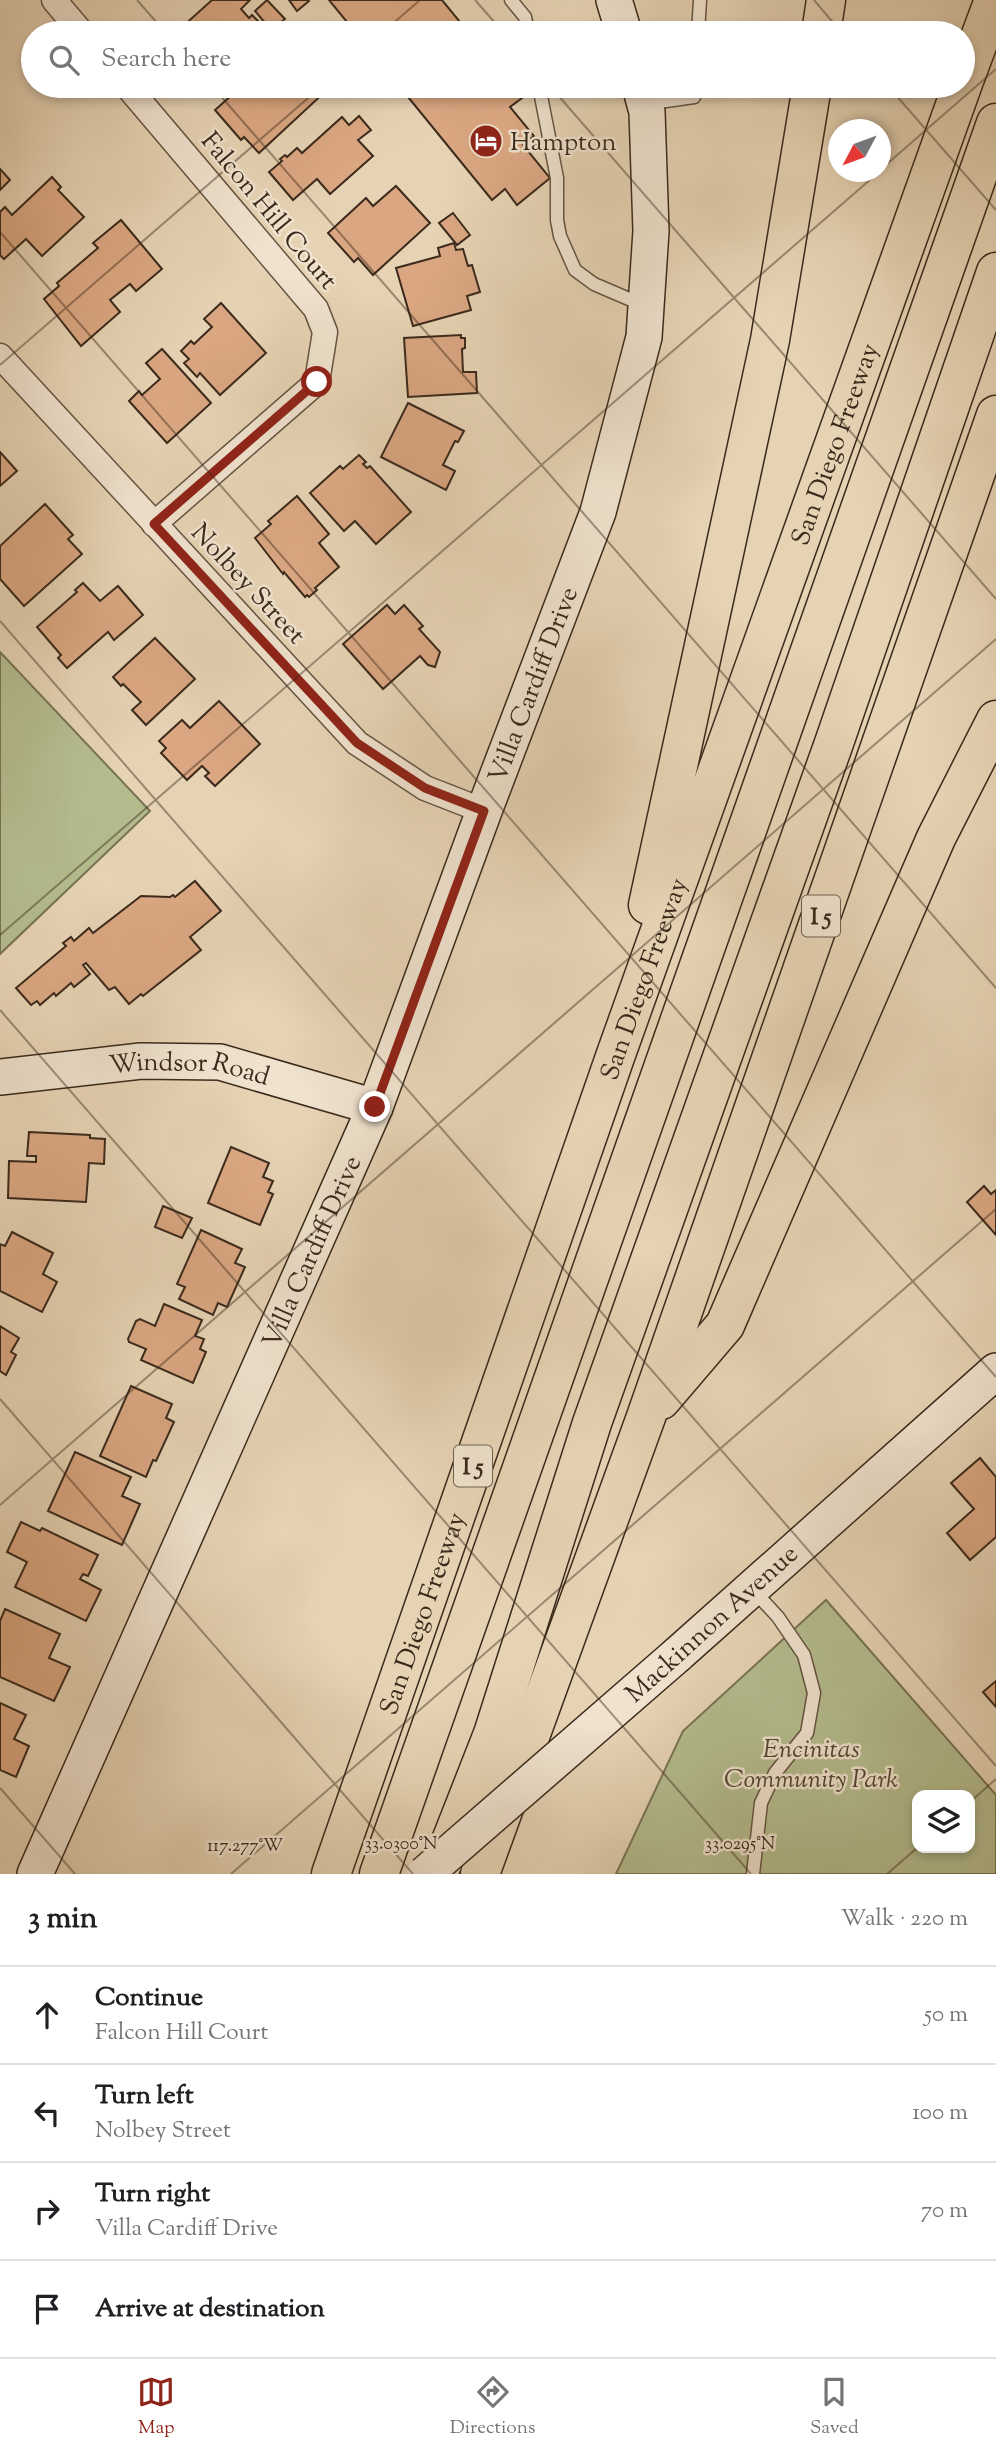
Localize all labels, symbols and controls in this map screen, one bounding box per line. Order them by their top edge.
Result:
search box [21,21,975,98]
icon: search [45,41,83,79]
text: Search here [101,41,231,78]
north arrow [828,119,891,182]
hotel icon: Hampton [467,122,505,160]
street label: Falcon Hill Court [191,125,345,299]
place label: Hampton [510,125,617,162]
street label: San Diego Freeway [783,338,890,551]
route start [301,366,332,397]
street label: Nolbey Street [181,516,313,654]
street label: Villa Cardiff Drive [480,582,589,788]
street label: San Diego Freeway [592,873,698,1086]
road number: I 5 [802,896,840,936]
street label: Windsor Road [107,1045,274,1097]
route end [359,1091,390,1122]
street label: Villa Cardiff Drive [254,1150,372,1355]
road number: I 5 [454,1446,492,1486]
street label: San Diego Freeway [372,1508,476,1721]
street label: Mackinnon Avenue [618,1537,807,1713]
park label: Encinitas Community Park [724,1732,898,1799]
map controls [912,1790,975,1853]
button: layers [912,1790,975,1853]
text: 33.0300°N [365,1832,437,1858]
text: 33.0295°N [705,1832,775,1858]
text: 117.277°W [207,1834,283,1860]
text: 3 min [28,1898,98,1941]
text: Walk · 220 m [841,1903,968,1936]
text: Continue [95,1980,203,2017]
icon: ahead [28,1996,66,2034]
text: 50 m [924,1999,968,2032]
text: Falcon Hill Court [95,2017,268,2050]
text: Turn left [95,2078,194,2115]
icon: left [28,2094,66,2132]
text: 100 m [912,2097,968,2130]
text: Nolbey Street [95,2115,231,2148]
text: Turn right [95,2176,210,2213]
icon: right [28,2192,66,2230]
text: 70 m [921,2195,968,2228]
text: Villa Cardiff Drive [95,2213,278,2246]
icon: arrive [28,2290,66,2328]
text: Arrive at destination [95,2291,325,2328]
tab: Map [137,2373,175,2442]
tab: Directions [450,2373,535,2442]
tab: Saved [810,2373,859,2442]

